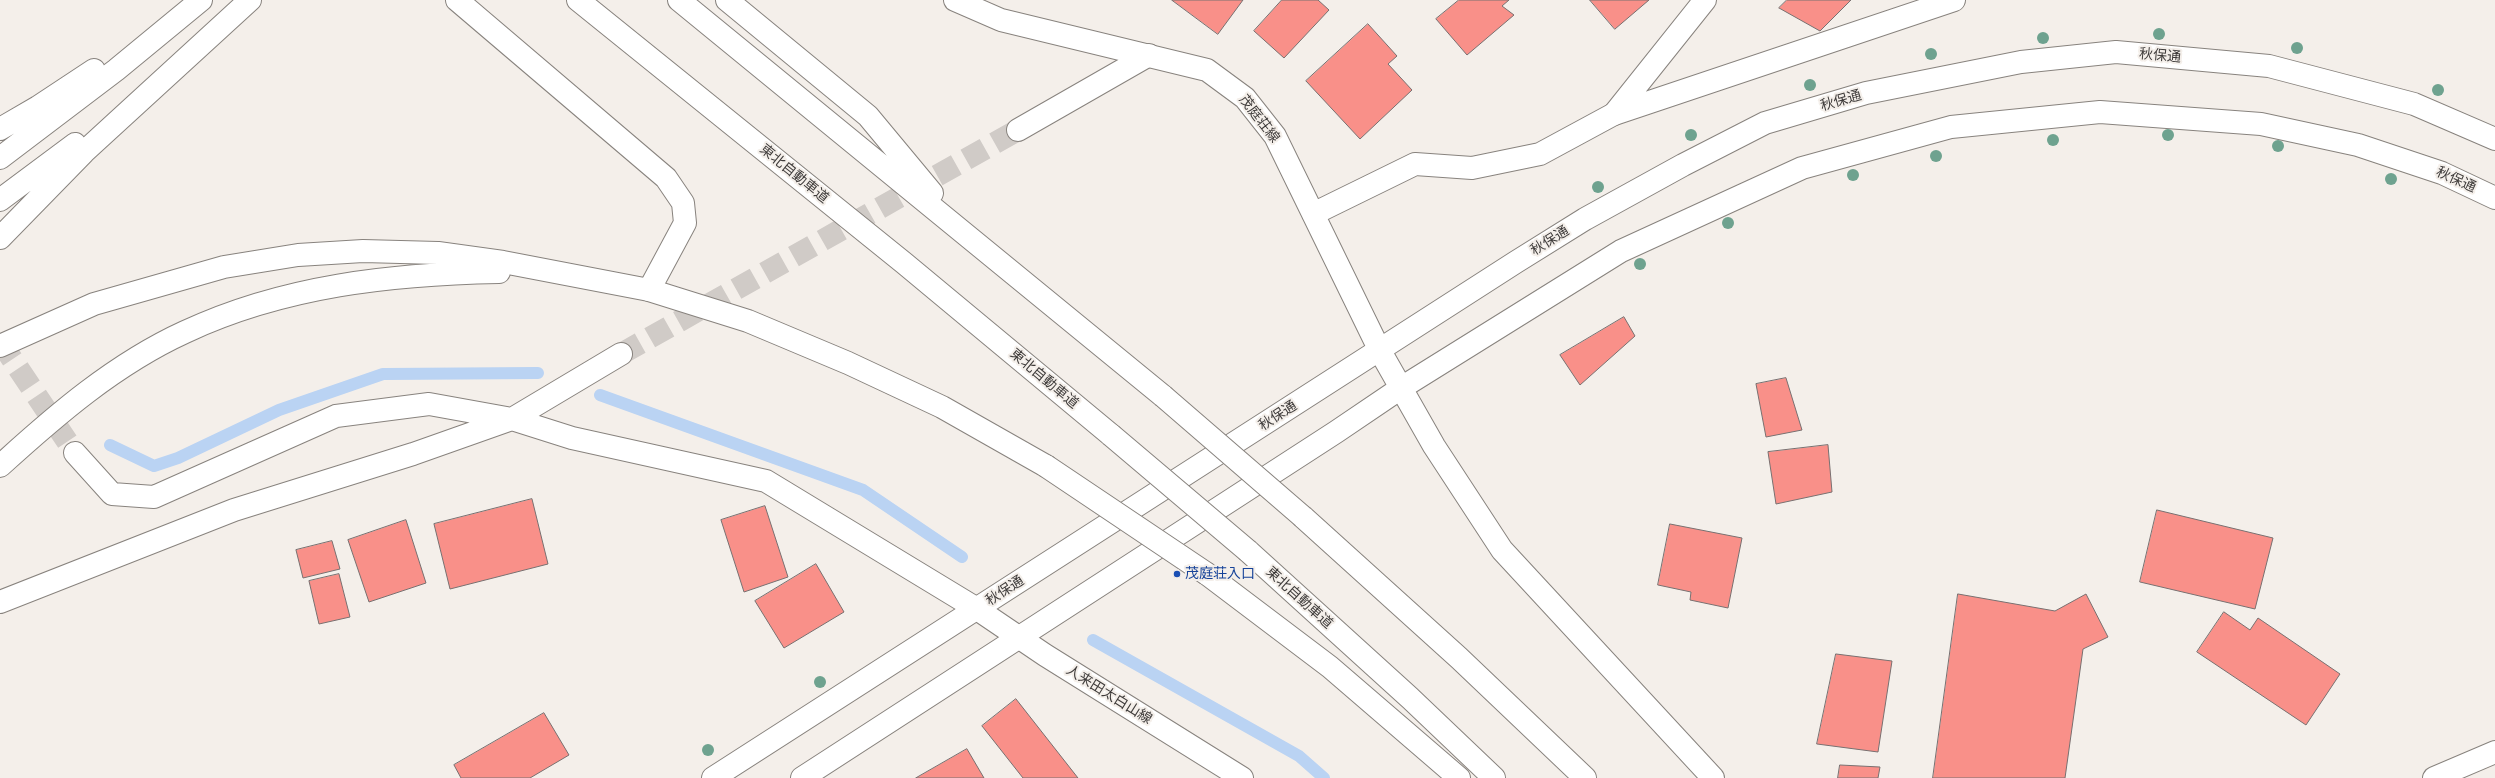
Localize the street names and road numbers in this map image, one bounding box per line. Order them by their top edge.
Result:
street label: 秋保通 [2138,46,2182,66]
street label: 秋保通 [1818,87,1864,115]
street label: 茂庭荘線 [1235,92,1283,146]
street label: 東北自動車道 [756,141,832,207]
street label: 秋保通 [2433,164,2479,196]
street label: 秋保通 [1528,223,1572,259]
street label: 東北自動車道 [1006,346,1082,412]
street label: 秋保通 [1256,398,1300,434]
street label: 東北自動車道 [1262,564,1336,632]
street label: 秋保通 [983,573,1027,609]
street label: 人来田太白山線 [1063,662,1155,728]

